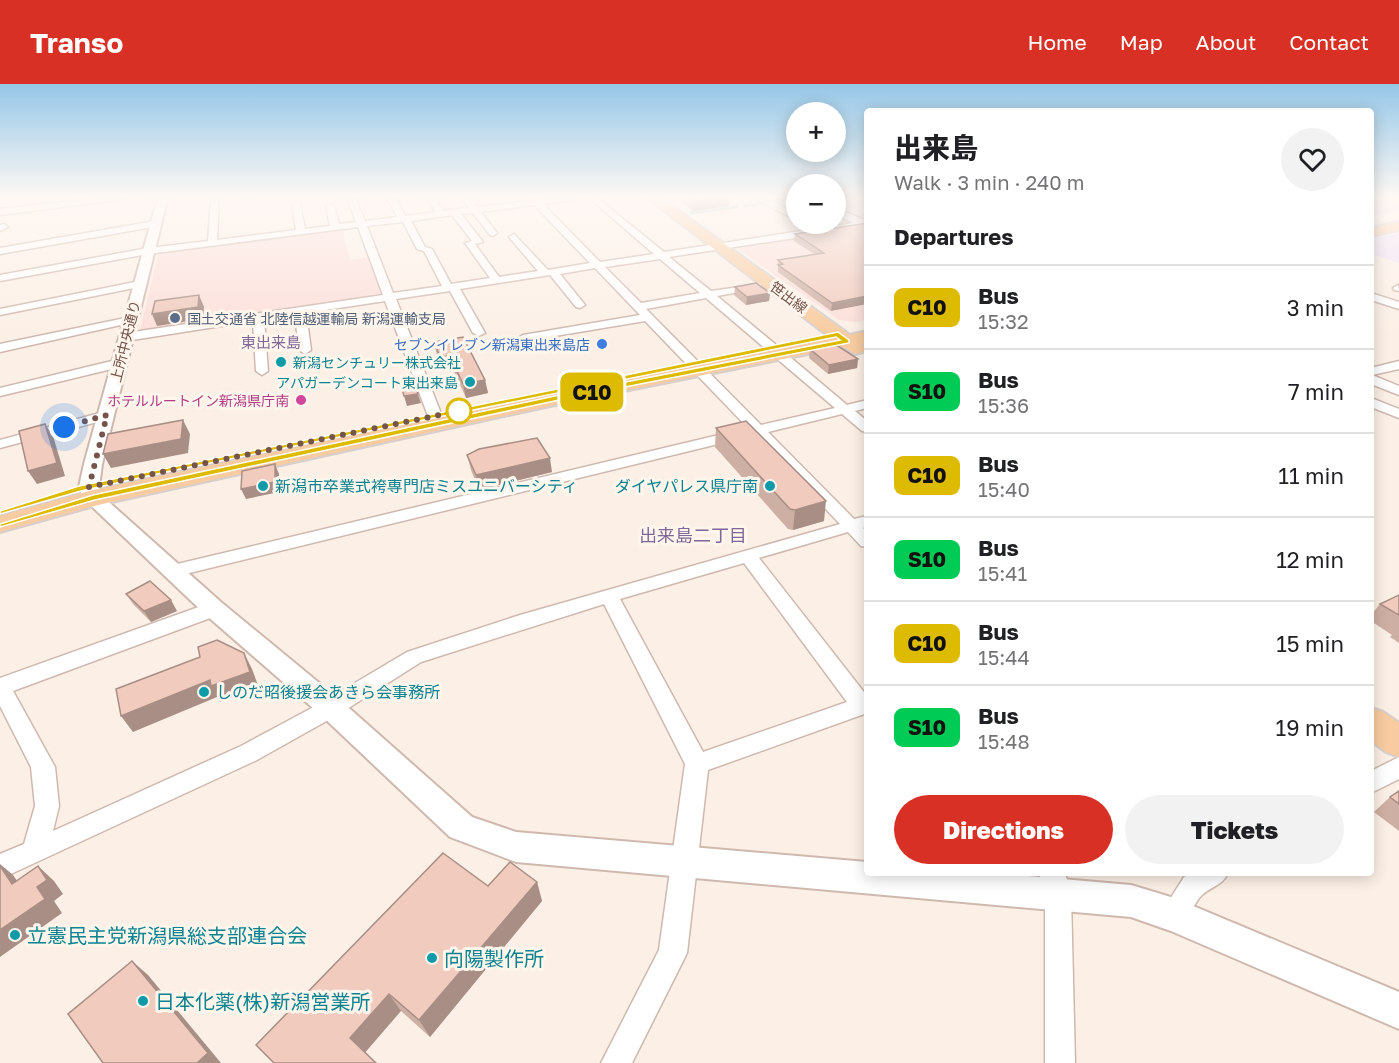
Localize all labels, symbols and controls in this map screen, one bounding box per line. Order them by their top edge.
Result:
text: Transo [30,26,123,59]
text: Home [1027,29,1087,55]
text: Map [1120,29,1163,55]
text: About [1196,29,1256,55]
text: Contact [1289,29,1369,55]
map controls [786,102,846,234]
button: + [786,102,846,162]
button: heart [1281,128,1344,191]
text: 出来島 [894,131,978,164]
text: Walk · 3 min · 240 m [894,170,1084,194]
button: − [786,174,846,234]
text: Departures [894,223,1013,250]
street label: 笹出線 [767,278,811,316]
text: Bus [978,282,1019,309]
text: C10 [907,294,947,320]
text: 3 min [1287,294,1344,321]
street label: 上所中央通り [107,298,143,384]
text: 15:32 [978,309,1029,333]
place label: 国土交通省 北陸信越運輸局 新潟運輸支局 [187,310,446,327]
marker: 国土交通省 北陸信越運輸局 新潟運輸支局 [168,311,182,325]
district label: 東出来島 [241,333,301,351]
place label: セブンイレブン新潟東出来島店 [394,336,590,353]
marker: セブンイレブン新潟東出来島店 [595,337,609,351]
place label: 新潟センチュリー株式会社 [293,354,461,371]
marker: 新潟センチュリー株式会社 [274,355,288,369]
text: Bus [978,366,1019,393]
line badge: C10 [558,372,626,412]
place label: アパガーデンコート東出来島 [276,374,458,391]
marker: アパガーデンコート東出来島 [463,375,477,389]
text: S10 [908,378,946,404]
text: 7 min [1288,378,1344,405]
text: C10 [572,379,612,405]
place label: ホテルルートイン新潟県庁南 [107,392,289,409]
marker: ホテルルートイン新潟県庁南 [294,393,308,407]
text: 15:36 [978,393,1029,417]
unlabelled marker [446,398,472,424]
your location [49,412,79,442]
text: Bus [978,450,1019,477]
text: C10 [907,462,947,488]
text: 11 min [1278,462,1344,489]
place label: 新潟市卒業式袴専門店ミスユニバーシティ [275,476,578,496]
place label: ダイヤパレス県庁南 [615,476,758,496]
text: 15:40 [978,477,1030,501]
marker: 新潟市卒業式袴専門店ミスユニバーシティ [256,479,270,493]
marker: ダイヤパレス県庁南 [763,479,777,493]
district label: 出来島二丁目 [639,524,747,546]
text: Bus [978,534,1019,561]
text: S10 [908,546,946,572]
text: 12 min [1276,546,1344,573]
text: 15:41 [978,561,1027,585]
text: Bus [978,618,1019,645]
text: C10 [907,630,947,656]
text: 15 min [1276,630,1344,657]
text: 15:44 [978,645,1030,669]
place label: しのだ昭後援会あきら会事務所 [216,682,440,702]
marker: しのだ昭後援会あきら会事務所 [197,685,211,699]
text: Bus [978,702,1019,729]
text: S10 [908,714,946,740]
text: 19 min [1276,714,1344,741]
text: 15:48 [978,729,1030,753]
button: Directions [894,795,1113,864]
button: Tickets [1125,795,1344,864]
place label: 立憲民主党新潟県総支部連合会 [27,923,307,947]
marker: 立憲民主党新潟県総支部連合会 [8,928,22,942]
place label: 向陽製作所 [444,946,544,970]
marker: 向陽製作所 [425,951,439,965]
place label: 日本化薬(株)新潟営業所 [155,989,370,1013]
marker: 日本化薬(株)新潟営業所 [136,994,150,1008]

